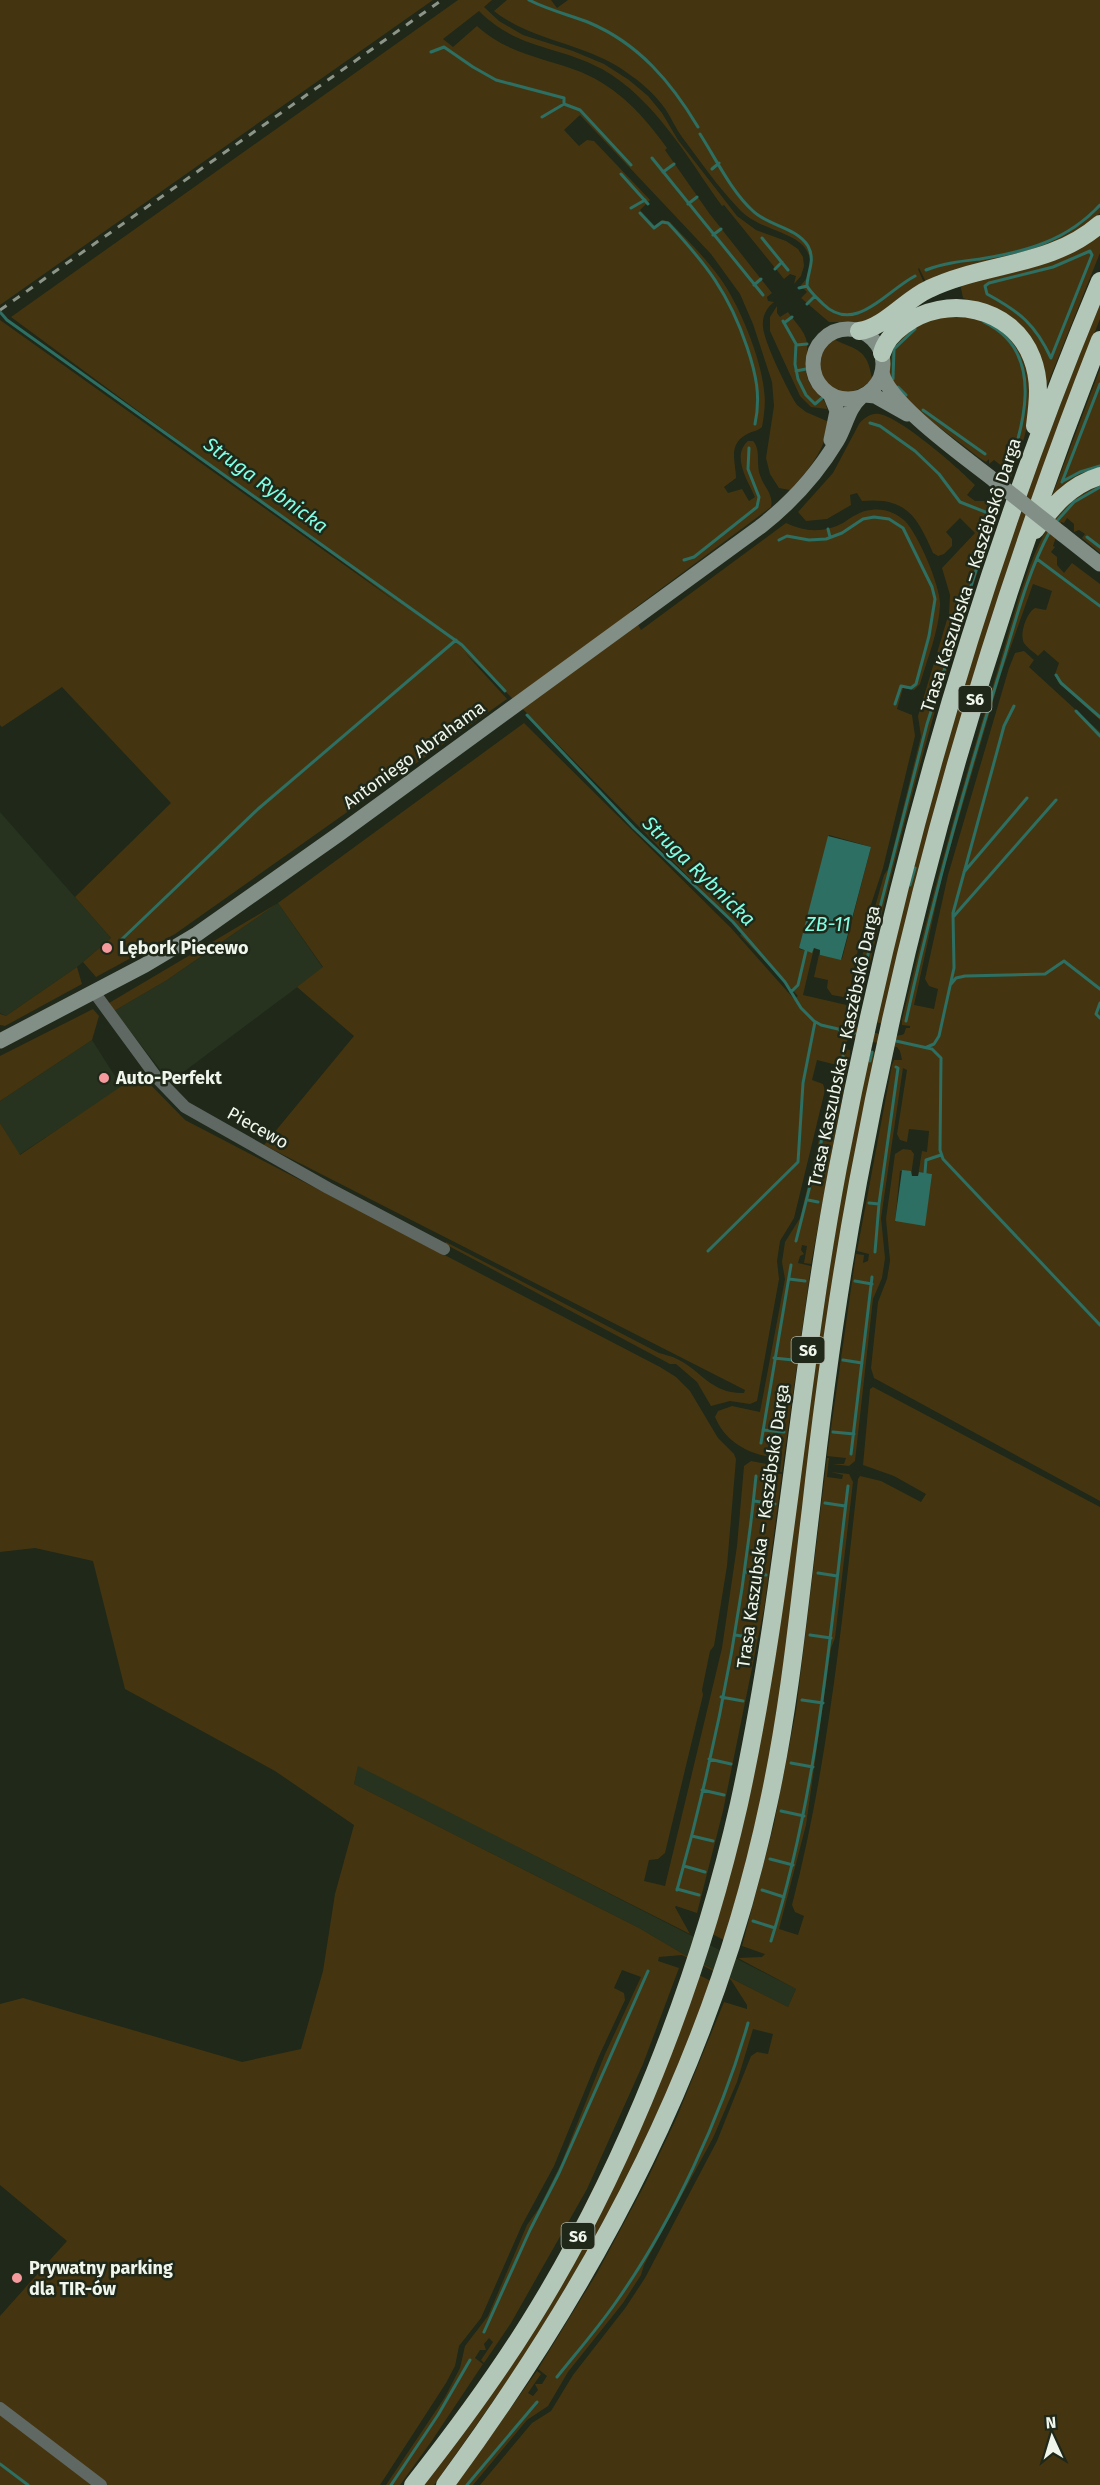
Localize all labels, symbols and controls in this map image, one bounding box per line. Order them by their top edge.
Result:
water label: Struga Rybnicka [199,431,333,538]
street label: Trasa Kaszubska – Kaszëbskô Darga [916,435,1026,715]
road number: S6 [958,686,992,712]
street label: Antoniego Abrahama [339,696,489,814]
water label: Struga Rybnicka [637,810,760,931]
street label: Trasa Kaszubska – Kaszëbskô Darga [803,903,885,1189]
water label: ZB-11 [804,912,851,936]
place label: Lębork Piecewo [119,937,248,959]
marker: Lębork Piecewo [100,941,114,955]
place label: Auto-Perfekt [115,1067,223,1089]
marker: Auto-Perfekt [97,1071,111,1085]
street label: Piecewo [223,1102,293,1154]
road number: S6 [792,1337,824,1363]
street label: Trasa Kaszubska – Kaszëbskô Darga [732,1382,794,1670]
road number: S6 [562,2223,594,2249]
place label: Prywatny parking dla TIR-ów [29,2257,173,2300]
marker: Prywatny parking dla TIR-ów [10,2271,24,2285]
north arrow [1022,2407,1082,2467]
text: N [1045,2413,1057,2432]

